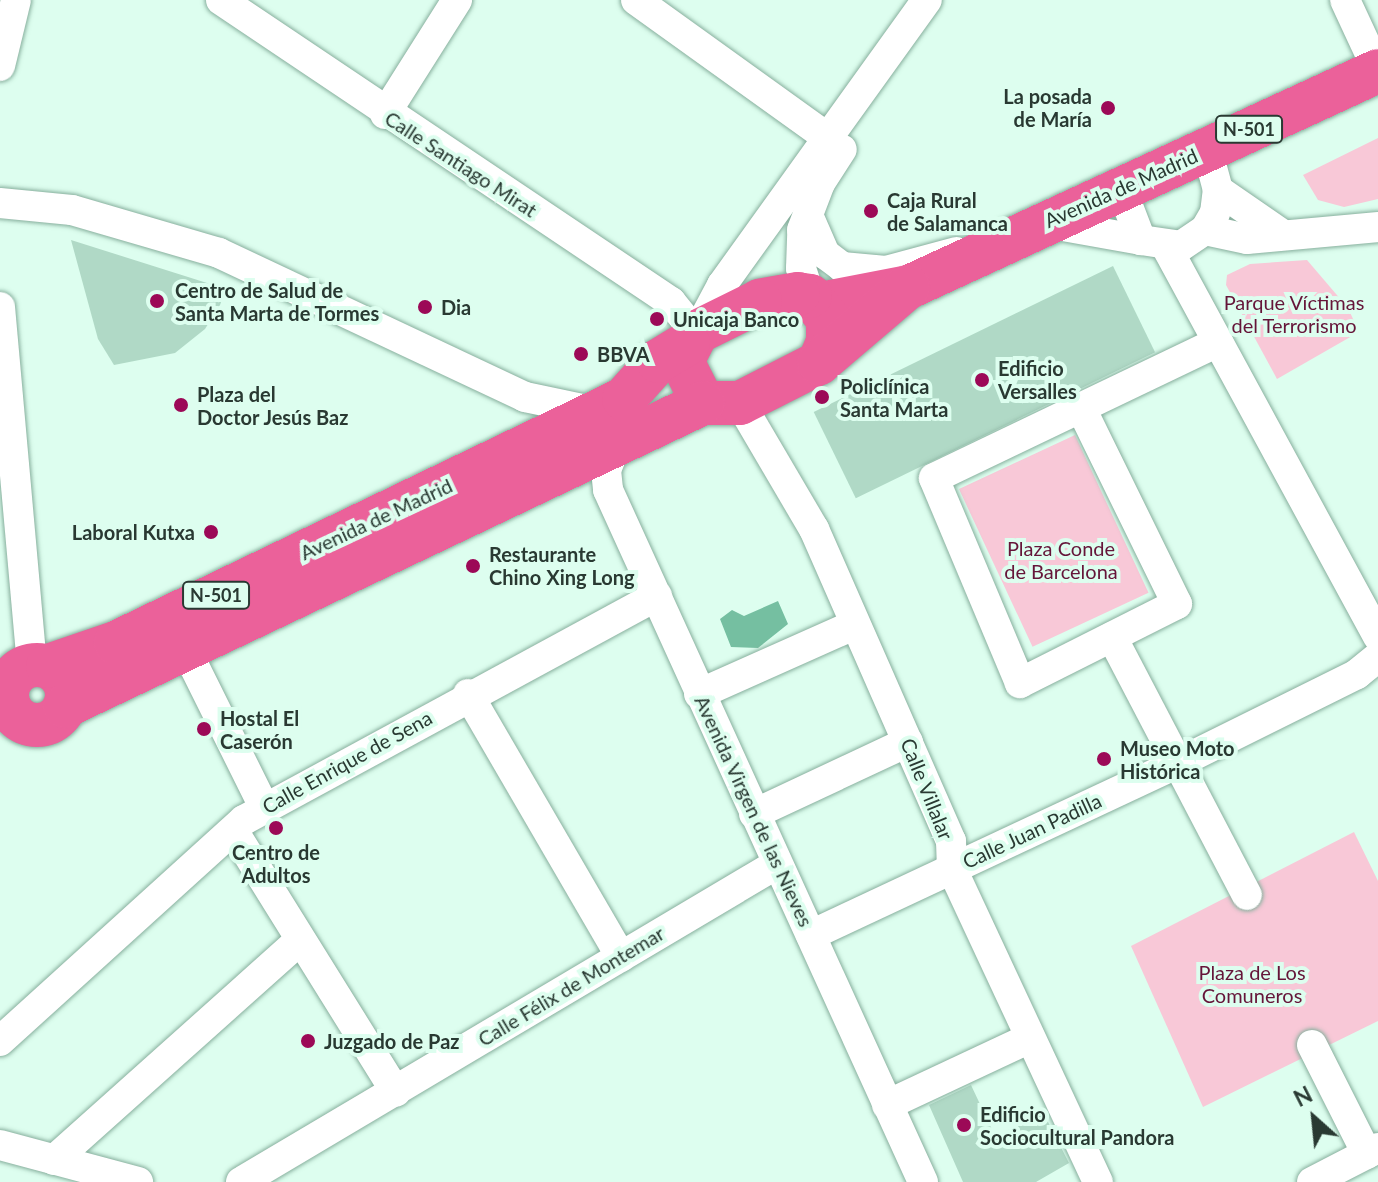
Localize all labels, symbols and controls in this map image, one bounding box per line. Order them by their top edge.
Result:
place label: La posada de María [1003,84,1092,131]
marker: La posada de María [1099,99,1117,117]
street label: Calle Santiago Mirat [381,106,541,222]
road number: N-501 [1215,115,1283,143]
street label: Avenida de Madrid [1041,143,1201,233]
place label: Caja Rural de Salamanca [887,188,1008,235]
marker: Caja Rural de Salamanca [862,202,880,220]
place label: Centro de Salud de Santa Marta de Tormes [175,278,380,325]
marker: Centro de Salud de Santa Marta de Tormes [146,290,168,312]
park label: Parque Víctimas del Terrorismo [1223,291,1365,338]
place label: Dia [441,295,471,319]
marker: Dia [416,298,434,316]
place label: Unicaja Banco [673,307,799,331]
marker: Unicaja Banco [648,310,666,328]
place label: BBVA [597,342,650,366]
marker: BBVA [572,345,590,363]
place label: Edificio Versalles [998,356,1077,403]
marker: Edificio Versalles [973,371,991,389]
place label: Policlínica Santa Marta [840,374,948,421]
place label: Plaza del Doctor Jesús Baz [197,382,349,429]
marker: Policlínica Santa Marta [811,386,833,408]
marker: Plaza del Doctor Jesús Baz [172,396,190,414]
street label: Avenida de Madrid [296,473,456,565]
place label: Laboral Kutxa [72,520,195,544]
marker: Laboral Kutxa [202,523,220,541]
park label: Plaza Conde de Barcelona [1004,537,1118,584]
place label: Restaurante Chino Xing Long [489,542,635,589]
marker: Restaurante Chino Xing Long [464,557,482,575]
road number: N-501 [182,581,250,609]
street label: Avenida Virgen de las Nieves [690,691,818,931]
street label: Calle Enrique de Sena [258,705,436,819]
place label: Hostal El Caserón [220,706,299,753]
marker: Hostal El Caserón [195,720,213,738]
street label: Calle Villalar [896,734,958,844]
place label: Museo Moto Histórica [1120,736,1235,783]
marker: Museo Moto Histórica [1095,750,1113,768]
street label: Calle Juan Padilla [959,788,1105,874]
marker: Centro de Adultos [267,819,285,837]
place label: Centro de Adultos [232,840,320,887]
street label: Calle Félix de Montemar [474,921,668,1051]
park label: Plaza de Los Comuneros [1198,961,1306,1008]
place label: Juzgado de Paz [324,1029,459,1053]
marker: Juzgado de Paz [299,1032,317,1050]
north arrow [1274,1078,1354,1158]
text: N [1289,1080,1317,1112]
place label: Edificio Sociocultural Pandora [980,1102,1174,1149]
marker: Edificio Sociocultural Pandora [955,1116,973,1134]

